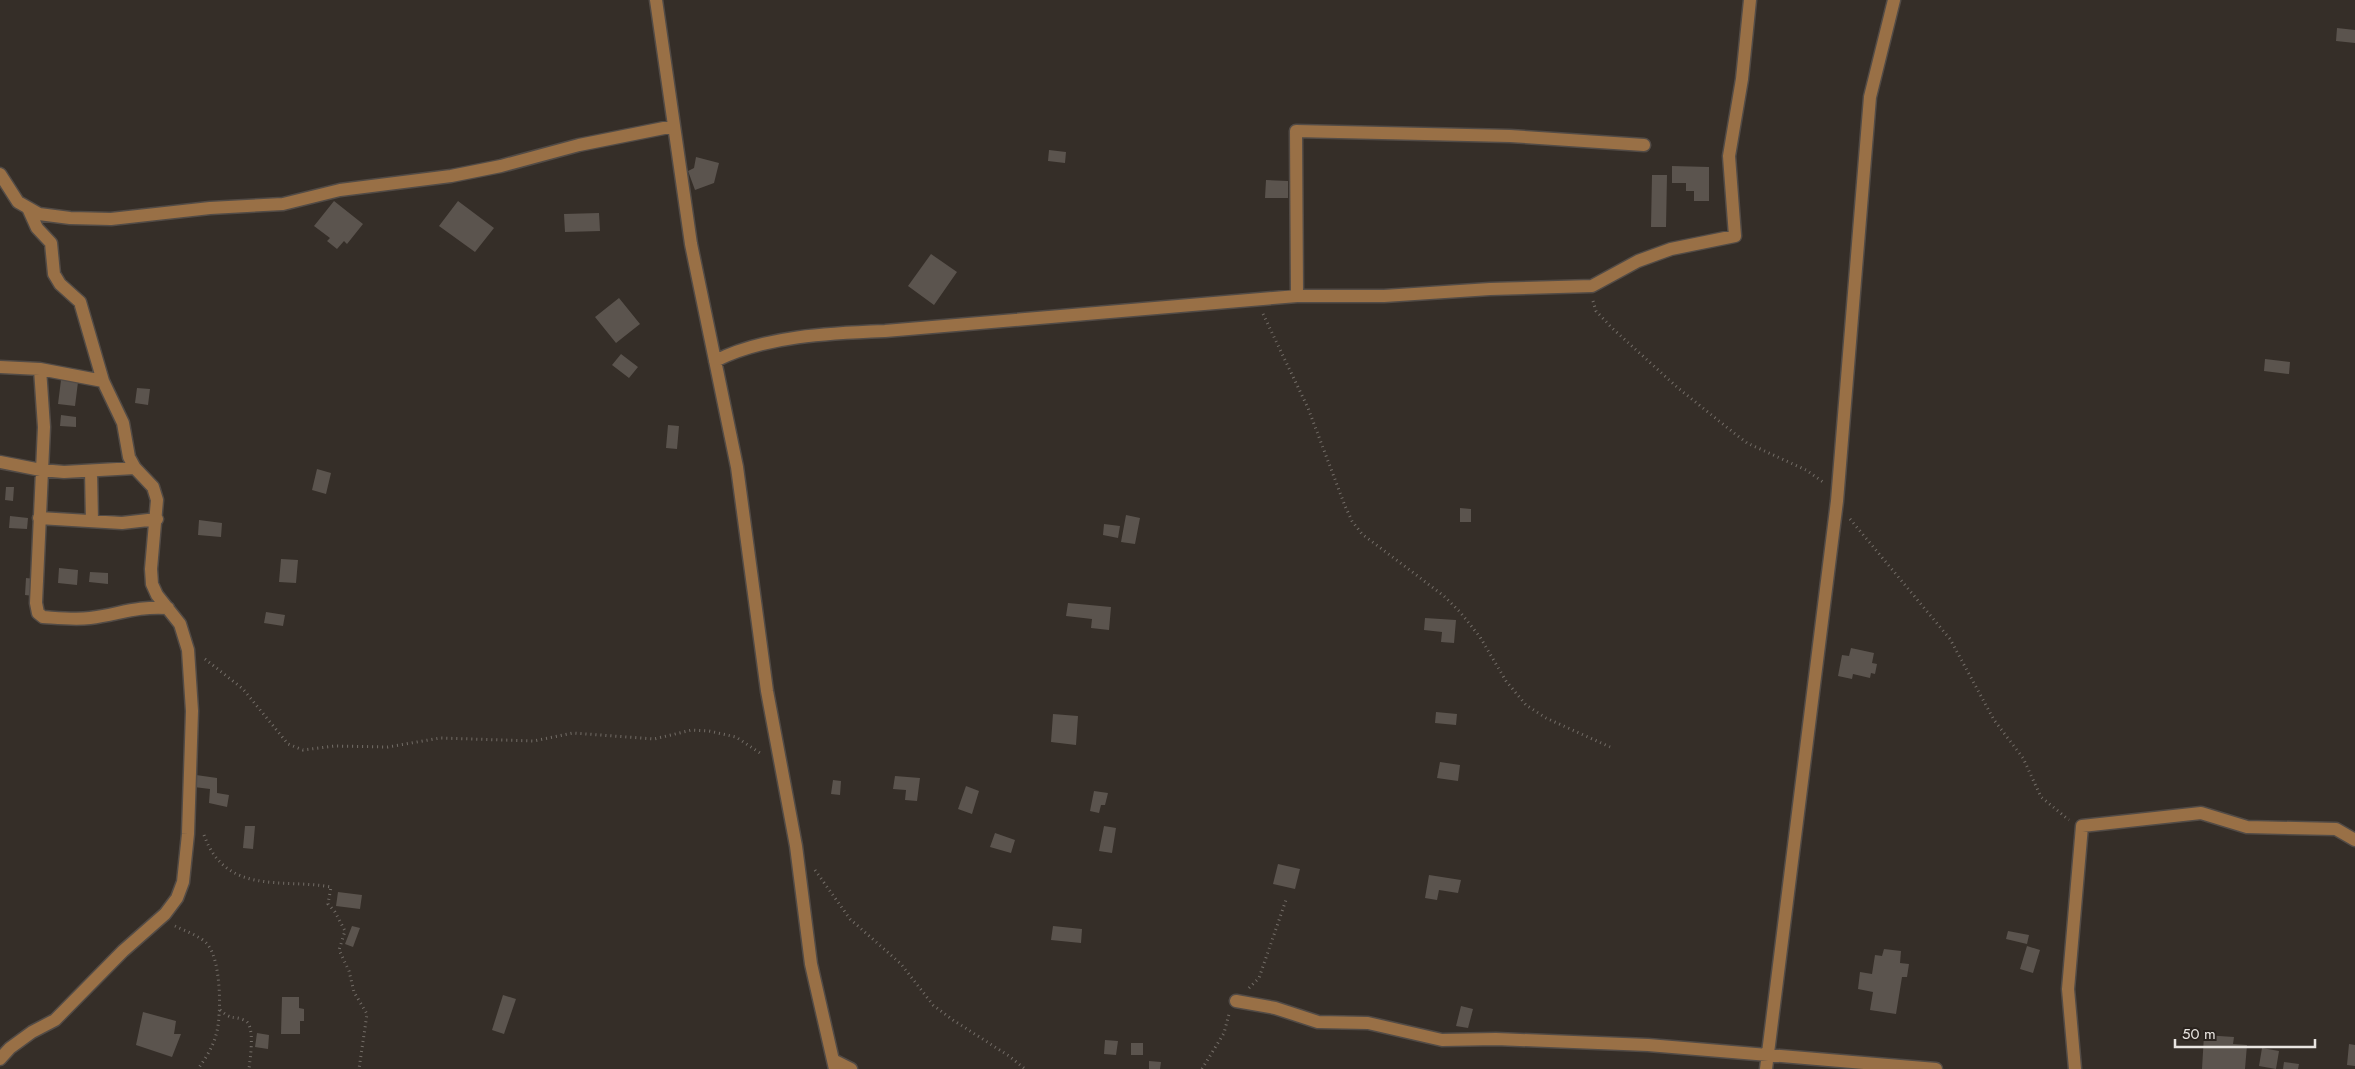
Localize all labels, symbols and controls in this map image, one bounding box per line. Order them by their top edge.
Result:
scale bar [2175,1016,2315,1048]
text: 50 m [2182,1023,2216,1045]

